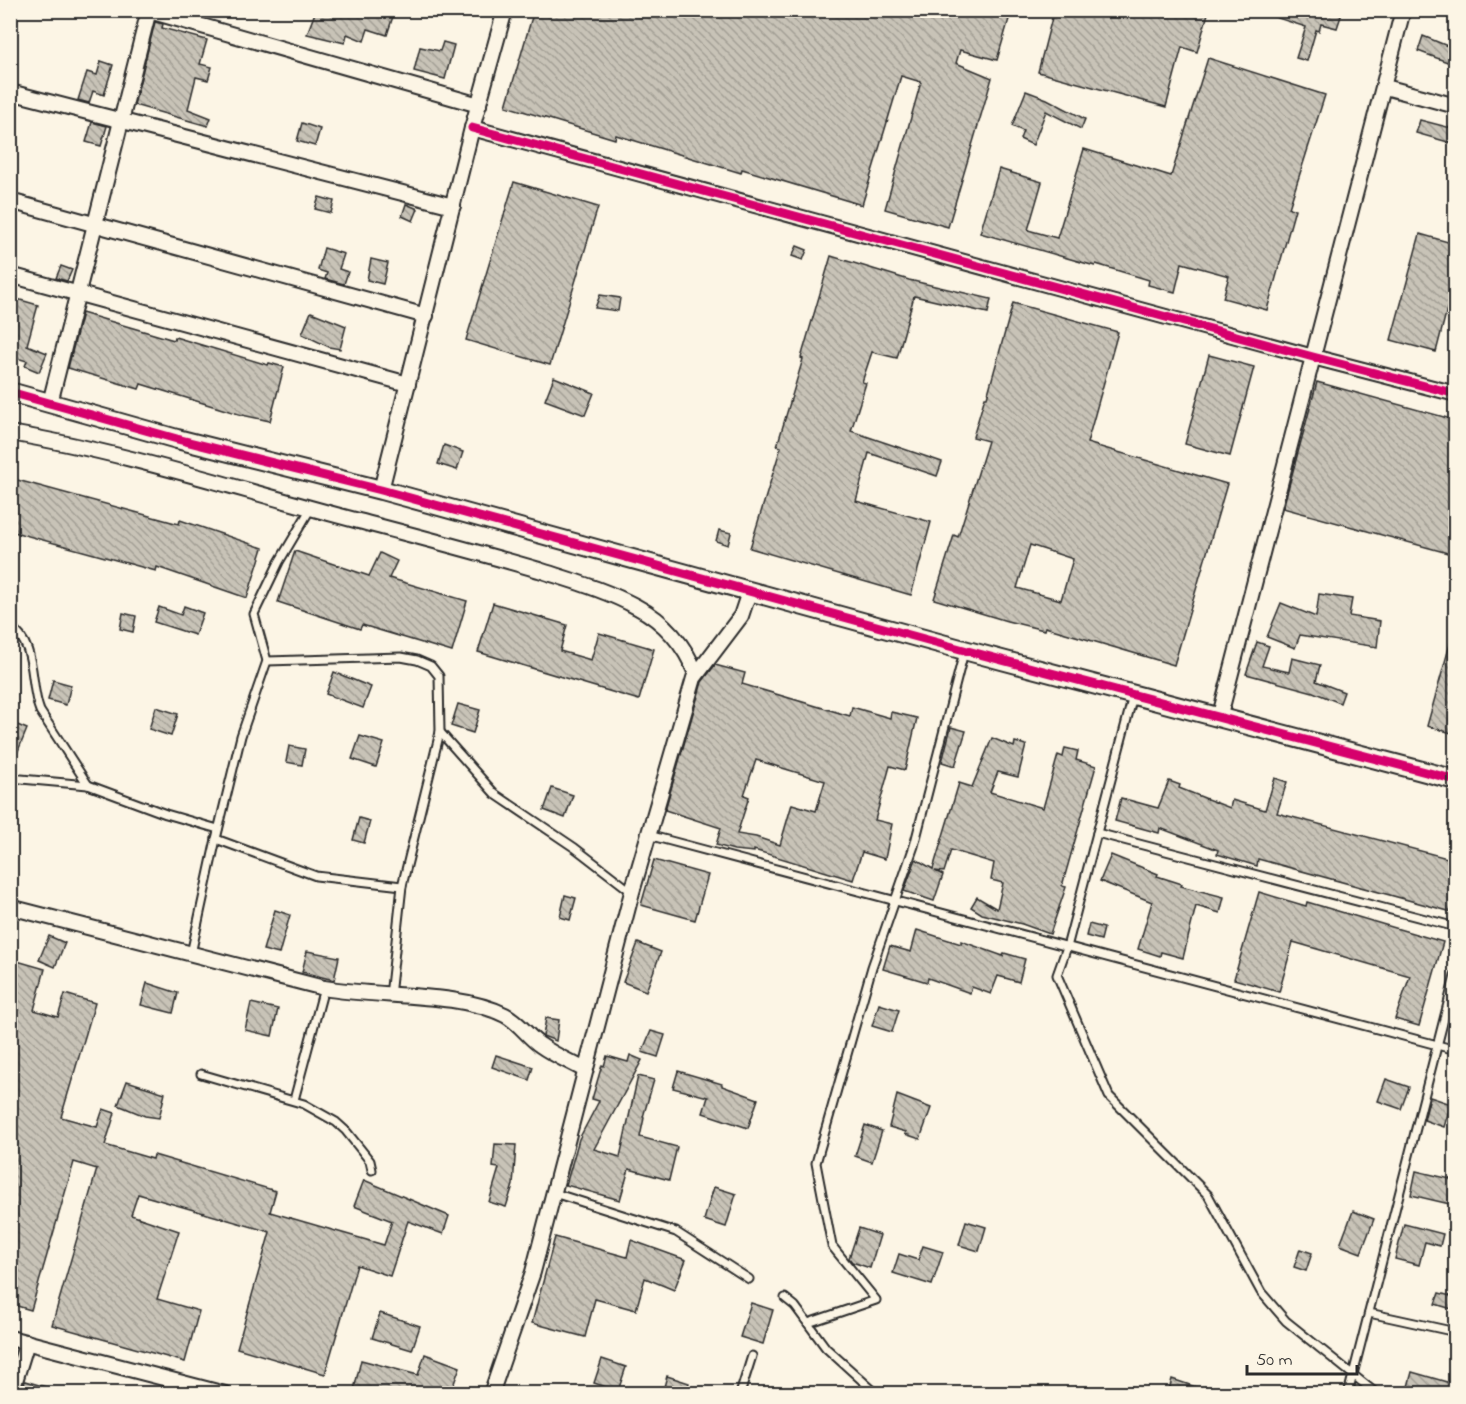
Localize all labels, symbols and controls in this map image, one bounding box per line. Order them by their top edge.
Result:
scale bar [1247,1338,1356,1376]
text: 50 m [1256,1348,1293,1374]

